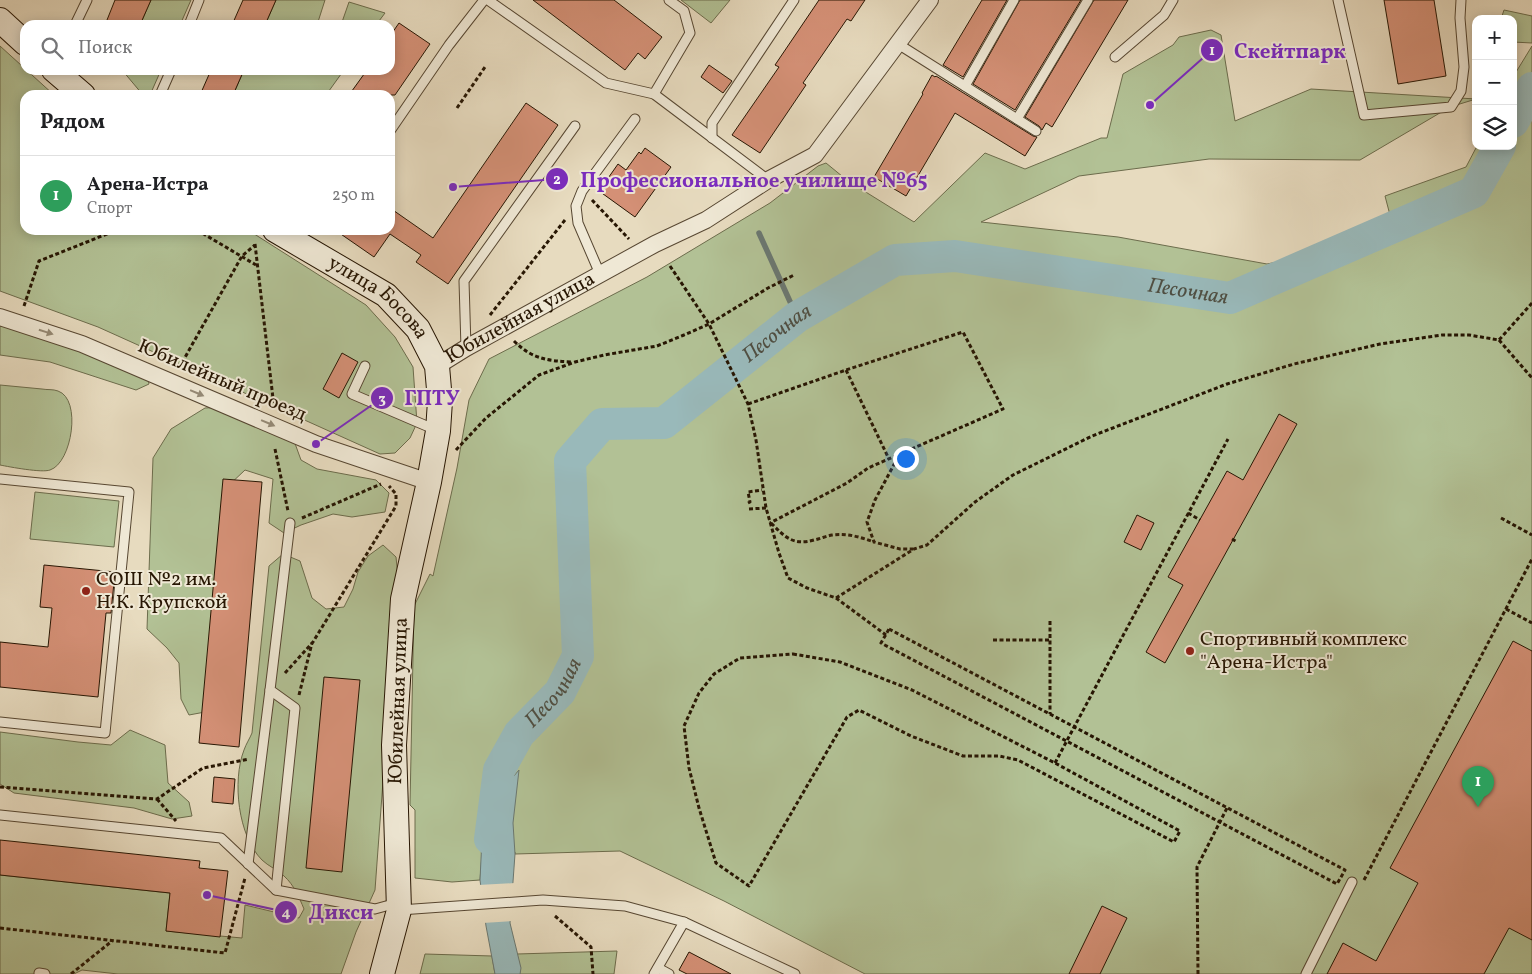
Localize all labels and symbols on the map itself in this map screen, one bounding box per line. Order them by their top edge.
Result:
callout: Скейтпарк [1199,32,1356,68]
text: Скейтпарк [1234,38,1346,67]
text: 1 [1209,41,1215,62]
callout: Профессиональное училище №65 [545,161,937,197]
text: Профессиональное училище №65 [580,167,928,196]
text: 2 [553,170,561,191]
street label: улица Босова [322,250,435,344]
street label: Юбилейная улица [440,266,600,371]
water label: Песочная [1146,271,1230,312]
water label: Песочная [736,297,817,370]
one-way arrow [39,329,54,337]
street label: Юбилейный проезд [133,333,311,429]
callout: ГПТУ [369,380,470,416]
text: ГПТУ [404,385,460,414]
one-way arrow [190,389,205,397]
text: 3 [378,389,386,410]
one-way arrow [260,419,275,427]
your location [893,446,919,472]
place label: СОШ №2 им. Н.К. Крупской [96,566,227,617]
marker: СОШ №2 им. Н.К. Крупской [80,585,92,597]
street label: Юбилейная улица [382,617,416,785]
place label: Спортивный комплекс "Арена-Истра" [1200,626,1407,677]
marker: Спортивный комплекс "Арена-Истра" [1184,645,1196,657]
water label: Песочная [518,653,589,734]
pin: 1 [1462,766,1494,807]
callout: Дикси [273,894,383,930]
text: Дикси [309,899,373,928]
text: 4 [281,903,291,924]

